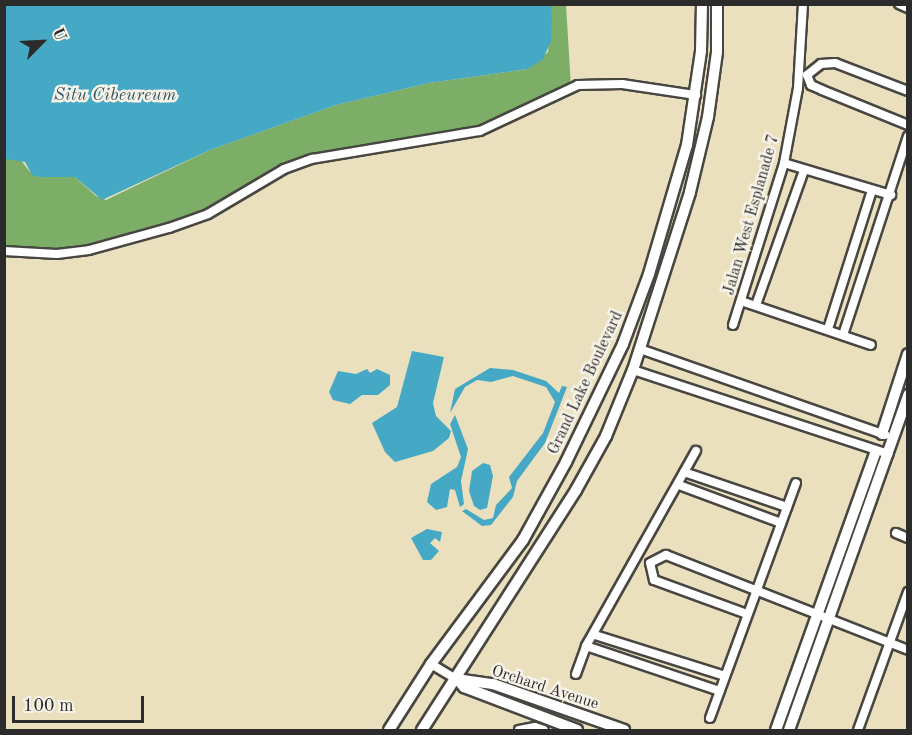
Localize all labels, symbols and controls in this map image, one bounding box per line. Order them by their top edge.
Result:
north arrow [12,12,72,72]
text: U [49,26,68,44]
water label: Situ Cibeureum [54,84,176,106]
street label: Jalan West Esplanade 7 [720,132,784,298]
street label: Grand Lake Boulevard [544,308,628,458]
street label: Orchard Avenue [489,662,601,714]
scale bar [15,684,147,722]
text: 100 m [23,697,74,715]

